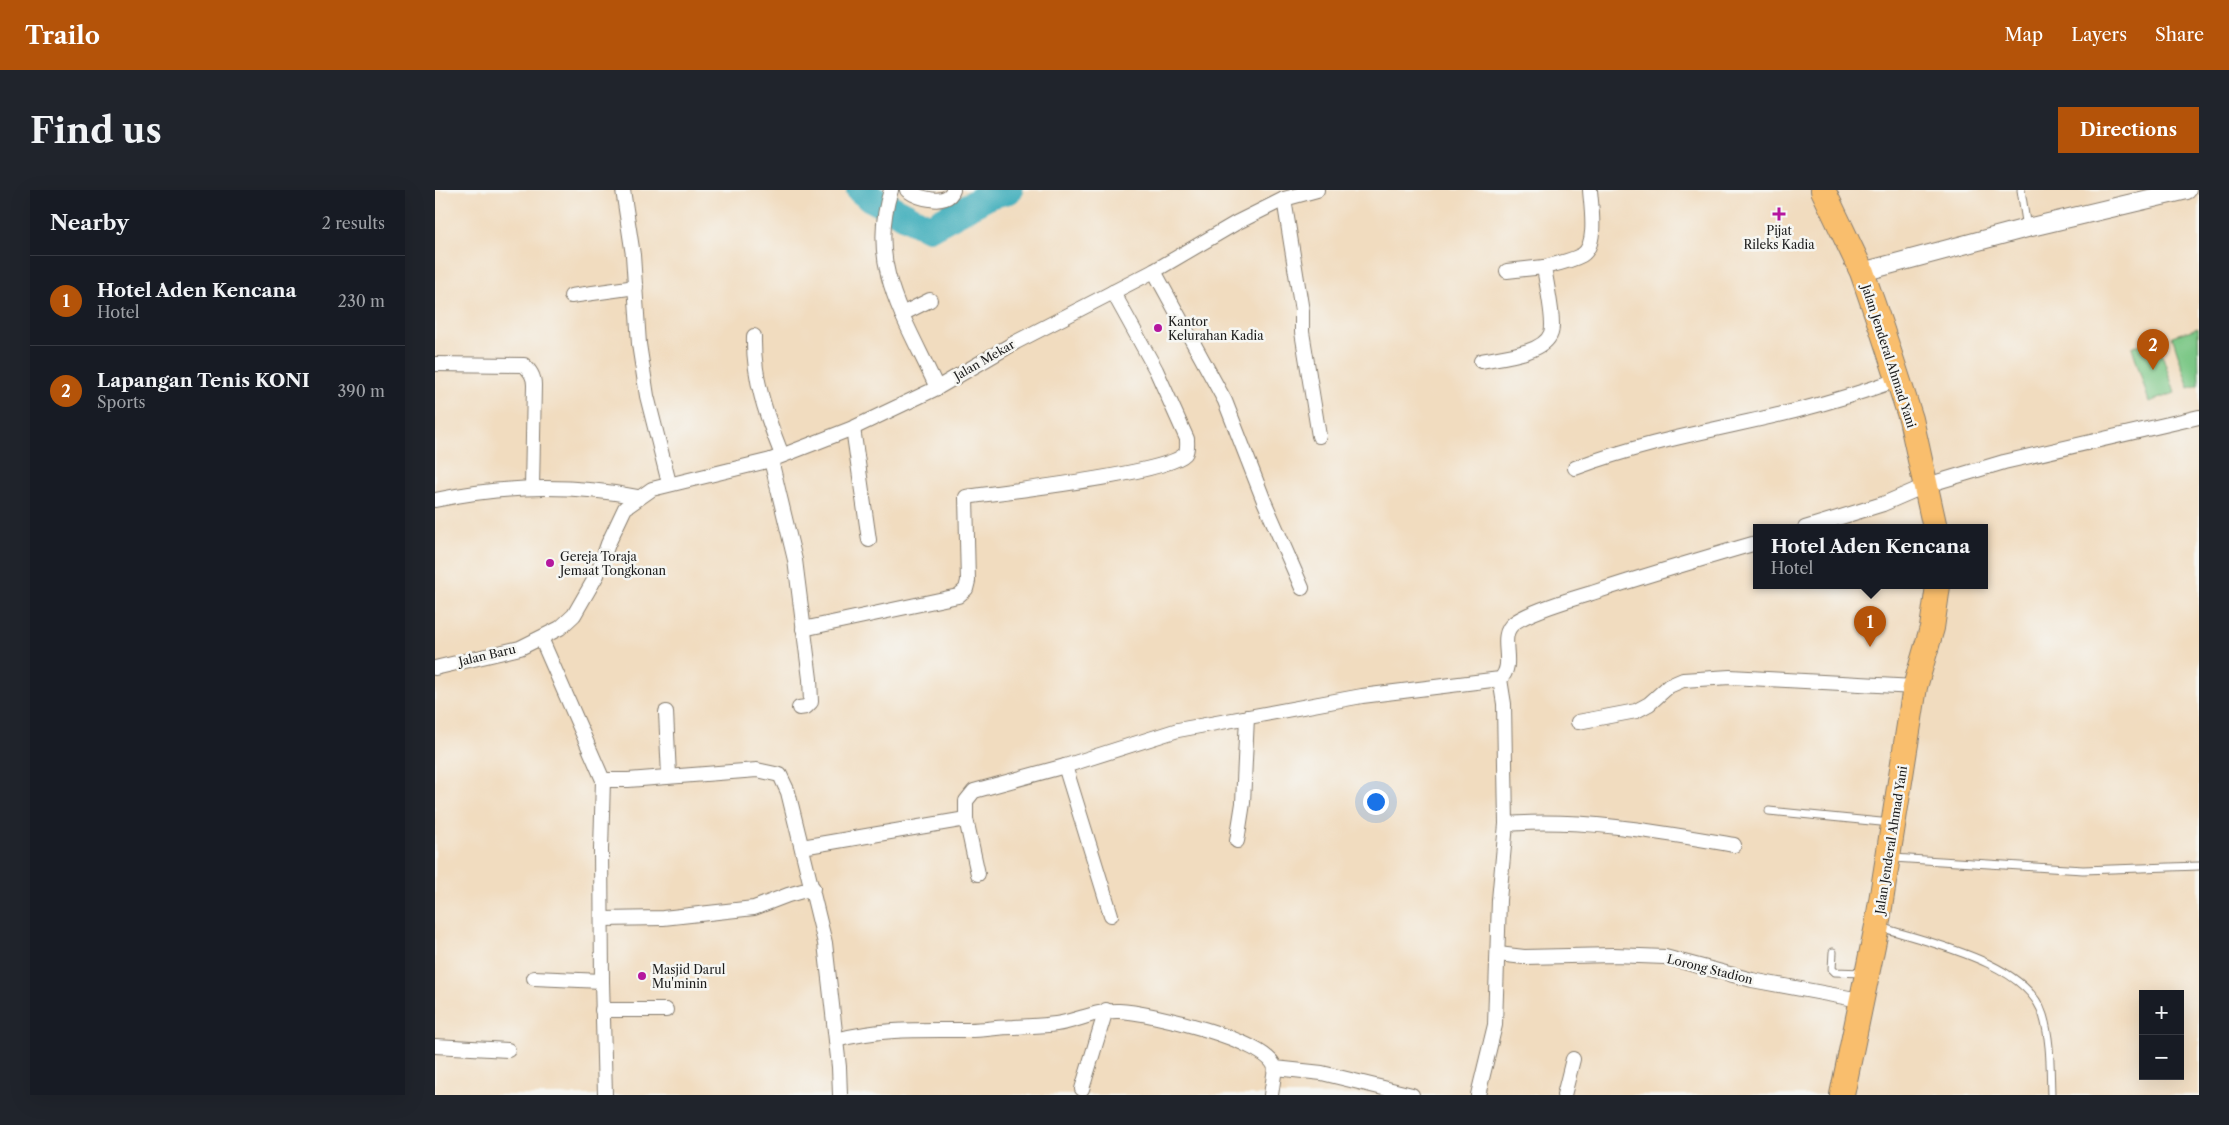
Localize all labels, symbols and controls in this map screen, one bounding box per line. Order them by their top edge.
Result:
text: Trailo [25,21,100,50]
text: Map [2005,24,2043,46]
text: Layers [2071,24,2127,46]
text: Share [2155,24,2204,46]
button: Directions [2058,107,2199,153]
text: Find us [30,109,162,152]
marker: Pijat Rileks Kadia [1772,207,1786,221]
text: Nearby [50,210,129,235]
text: 2 results [322,213,385,233]
place label: Pijat Rileks Kadia [1743,223,1815,252]
text: Hotel Aden Kencana [97,279,297,302]
street label: Jalan Jenderal Ahmad Yani [1858,281,1919,430]
text: 1 [62,291,70,311]
text: 230 m [338,291,385,311]
text: Hotel [97,302,140,322]
place label: Kantor Kelurahan Kadia [1168,314,1264,343]
marker: Kantor Kelurahan Kadia [1152,322,1164,334]
pin: 2 [2137,329,2169,370]
street label: Jalan Mekar [949,337,1017,384]
text: Lapangan Tenis KONI [97,369,310,392]
text: 2 [61,381,71,401]
text: 390 m [338,381,385,401]
text: Sports [97,392,146,412]
popup [1753,524,1988,589]
text: Hotel Aden Kencana [1771,535,1970,558]
place label: Gereja Toraja Jemaat Tongkonan [558,549,666,578]
marker: Gereja Toraja Jemaat Tongkonan [544,557,556,569]
text: Hotel [1771,558,1813,578]
pin: 1 [1854,606,1886,647]
street label: Jalan Baru [455,641,518,669]
street label: Jalan Jenderal Ahmad Yani [1872,765,1910,917]
your location [1363,789,1389,815]
street label: Lorong Stadion [1665,951,1755,987]
place label: Masjid Darul Mu'minin [652,962,726,991]
marker: Masjid Darul Mu'minin [636,970,648,982]
map controls [2139,990,2184,1080]
button: + [2139,990,2184,1035]
button: − [2139,1035,2184,1080]

